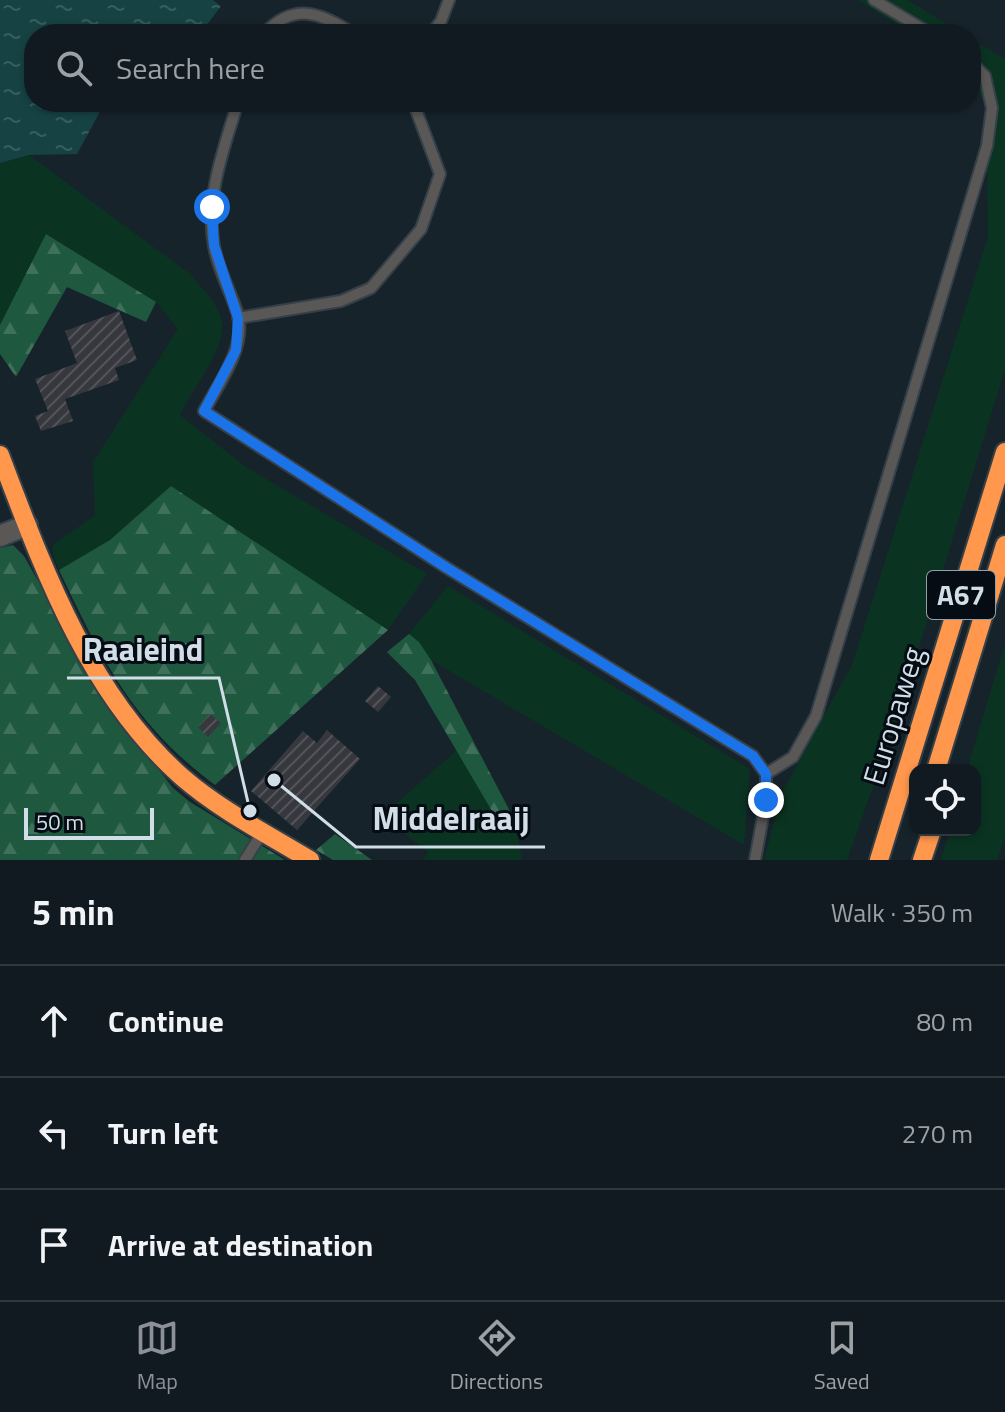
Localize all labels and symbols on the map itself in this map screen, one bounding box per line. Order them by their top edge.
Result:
route start [194,189,230,225]
road number: A67 [927,571,995,619]
callout: Raaieind [67,622,219,678]
text: Raaieind [83,625,203,673]
street label: Europaweg [850,641,936,790]
route end [748,782,784,818]
callout: Middelraaij [356,791,545,847]
text: Middelraaij [373,794,529,842]
scale bar [24,804,154,840]

